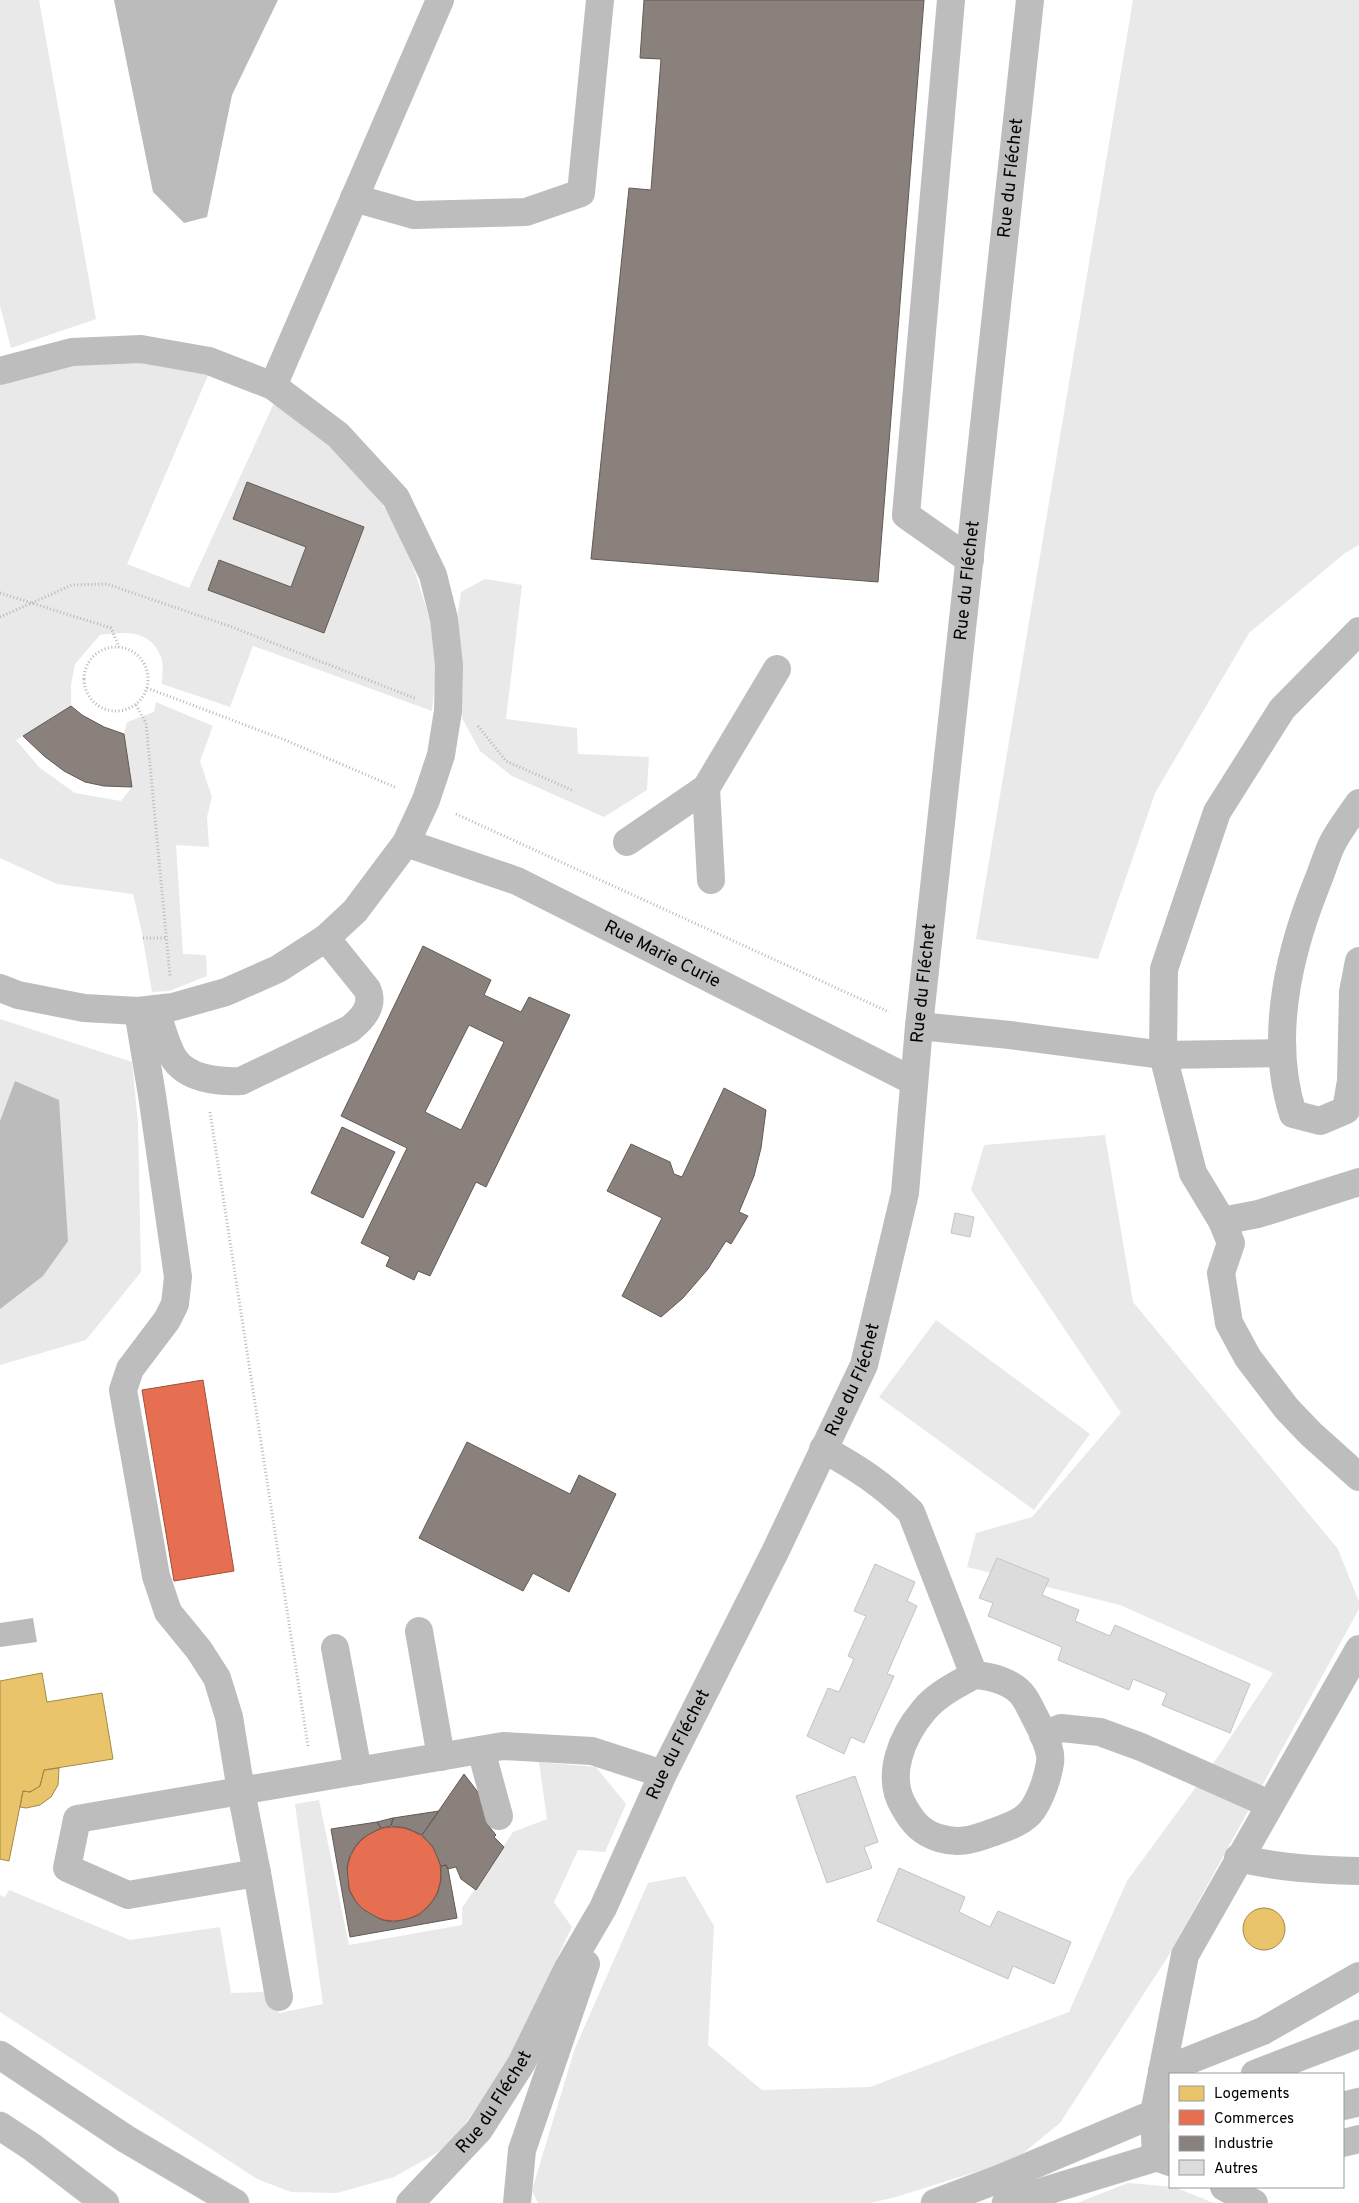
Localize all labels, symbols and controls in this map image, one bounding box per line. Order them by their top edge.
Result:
street label: Rue du Fléchet [993,117,1029,239]
street label: Rue du Fléchet [949,519,985,642]
street label: Rue Marie Curie [600,915,724,993]
street label: Rue du Fléchet [906,922,942,1044]
street label: Rue du Fléchet [820,1321,885,1440]
street label: Rue du Fléchet [641,1685,715,1803]
street label: Rue du Fléchet [451,2047,537,2159]
legend [1169,2073,1344,2188]
text: Logements [1214,2085,1290,2104]
text: Commerces [1214,2110,1294,2129]
text: Industrie [1214,2135,1273,2154]
text: Autres [1214,2160,1258,2179]

